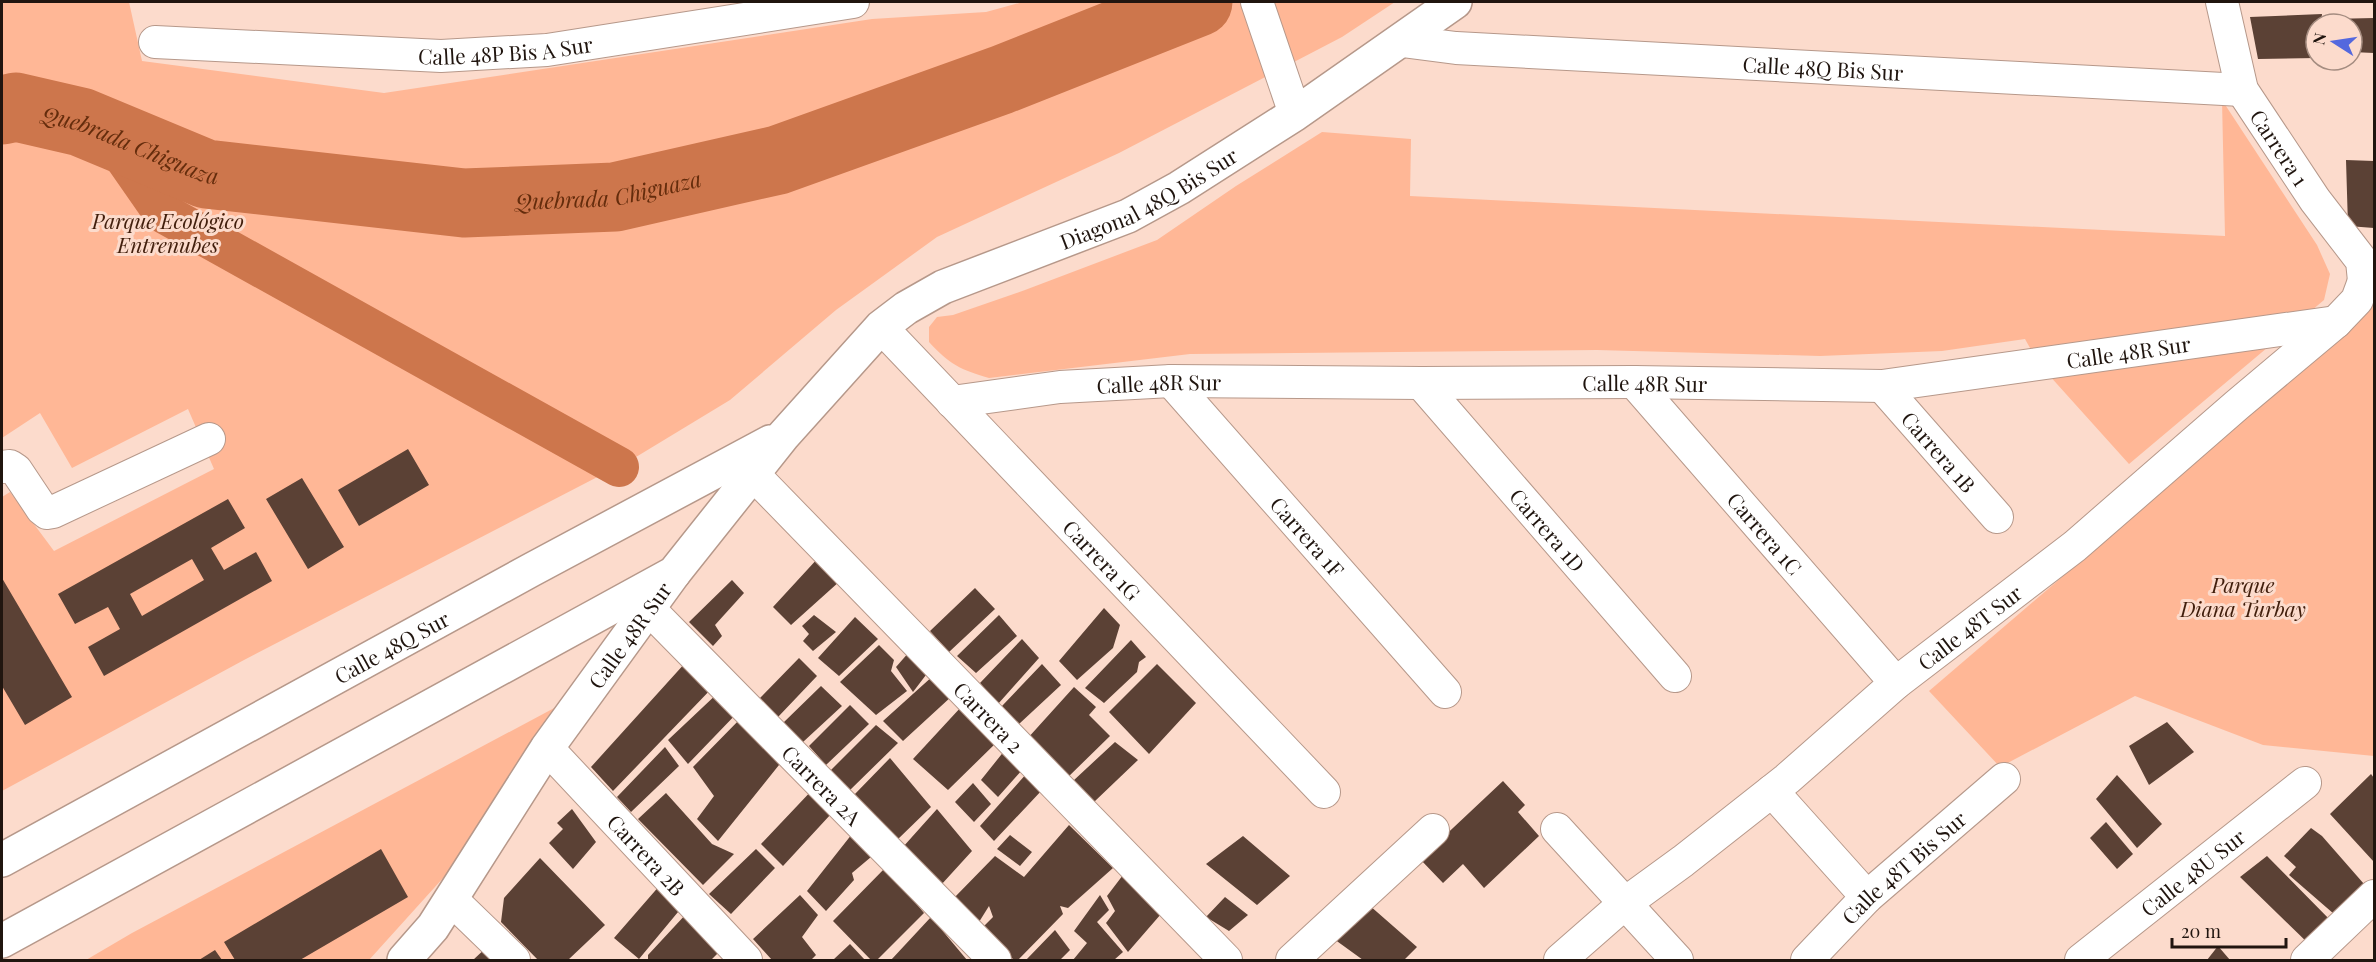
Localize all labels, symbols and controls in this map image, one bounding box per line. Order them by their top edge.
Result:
north arrow [2304,12,2364,72]
street label: Calle 48P Bis A Sur [418,29,595,70]
text: N [2307,31,2330,47]
street label: Calle 48Q Bis Sur [1742,49,1905,86]
water label: Quebrada Chiguaza [38,98,220,190]
street label: Carrera 1 [2244,104,2316,191]
street label: Diagonal 48Q Bis Sur [1055,140,1243,255]
water label: Quebrada Chiguaza [513,163,704,216]
park label: Parque Ecológico Entrenubes [91,206,244,258]
street label: Calle 48R Sur [2065,329,2193,374]
street label: Calle 48R Sur [1096,367,1222,399]
street label: Calle 48R Sur [1582,368,1708,397]
street label: Carrera 1B [1896,405,1983,498]
street label: Carrera 1D [1504,482,1592,577]
street label: Carrera 1C [1722,486,1809,580]
street label: Carrera 1F [1265,490,1351,583]
street label: Carrera 1G [1057,513,1148,606]
park label: Parque Diana Turbay [2179,570,2306,622]
street label: Calle 48R Sur [581,576,678,694]
street label: Calle 48T Sur [1911,578,2028,676]
street label: Calle 48Q Sur [329,603,454,689]
street label: Carrera 2 [948,675,1030,758]
street label: Carrera 2A [776,738,868,831]
street label: Calle 48T Bis Sur [1835,804,1972,930]
street label: Carrera 2B [602,808,692,901]
street label: Calle 48U Sur [2134,822,2251,922]
scale bar [2172,911,2286,949]
text: 20 m [2181,919,2221,943]

